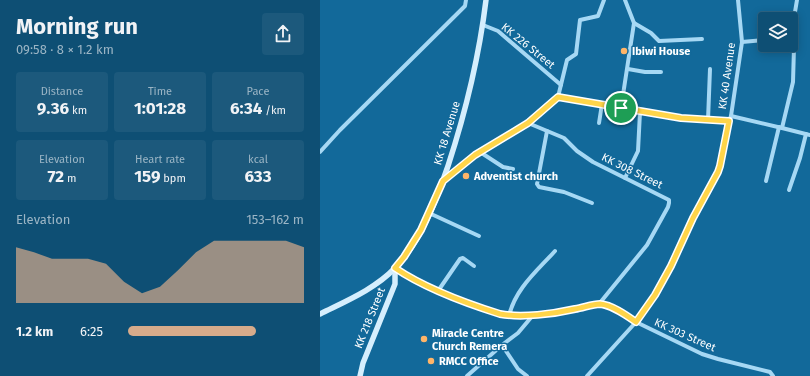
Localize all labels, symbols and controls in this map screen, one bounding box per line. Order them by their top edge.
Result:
map controls [758,12,798,52]
button: layers [758,12,798,52]
text: Morning run [16,13,138,40]
button: share [262,13,304,55]
street label: KK 226 Street [499,20,558,72]
text: 09:58 · 8 × 1.2 km [16,42,114,57]
street label: KK 40 Avenue [716,42,738,110]
place label: Ibiwi House [632,45,690,58]
marker: Ibiwi House [619,46,629,56]
text: Distance [41,85,83,98]
text: Time [148,85,172,98]
text: Pace [247,85,269,98]
pin [604,91,638,125]
icon: arrive [610,97,632,119]
text: 9.36 [37,98,69,119]
text: 1:01:28 [134,98,186,119]
text: 6:34 [230,98,262,119]
street label: KK 18 Avenue [431,99,463,167]
text: km [69,104,87,117]
text: /km [262,104,286,117]
street label: KK 308 Street [599,151,665,191]
text: Elevation [39,153,85,166]
text: Heart rate [135,153,185,166]
text: kcal [248,153,268,166]
text: 72 [48,166,64,187]
text: 159 [134,166,160,187]
text: 633 [244,166,272,187]
place label: Adventist church [473,170,558,183]
marker: Adventist church [461,171,471,181]
text: m [64,172,76,185]
text: bpm [160,172,186,185]
text: Elevation [16,212,70,227]
text: 153–162 m [246,212,304,227]
street label: KK 218 Street [352,286,388,350]
street label: KK 303 Street [652,316,718,354]
text: 1.2 km [16,324,53,339]
text: 6:25 [80,324,103,339]
place label: Miracle Centre Church Remera [432,327,507,353]
marker: Miracle Centre Church Remera [419,334,429,344]
place label: RMCC Office [439,355,499,368]
marker: RMCC Office [426,356,436,366]

